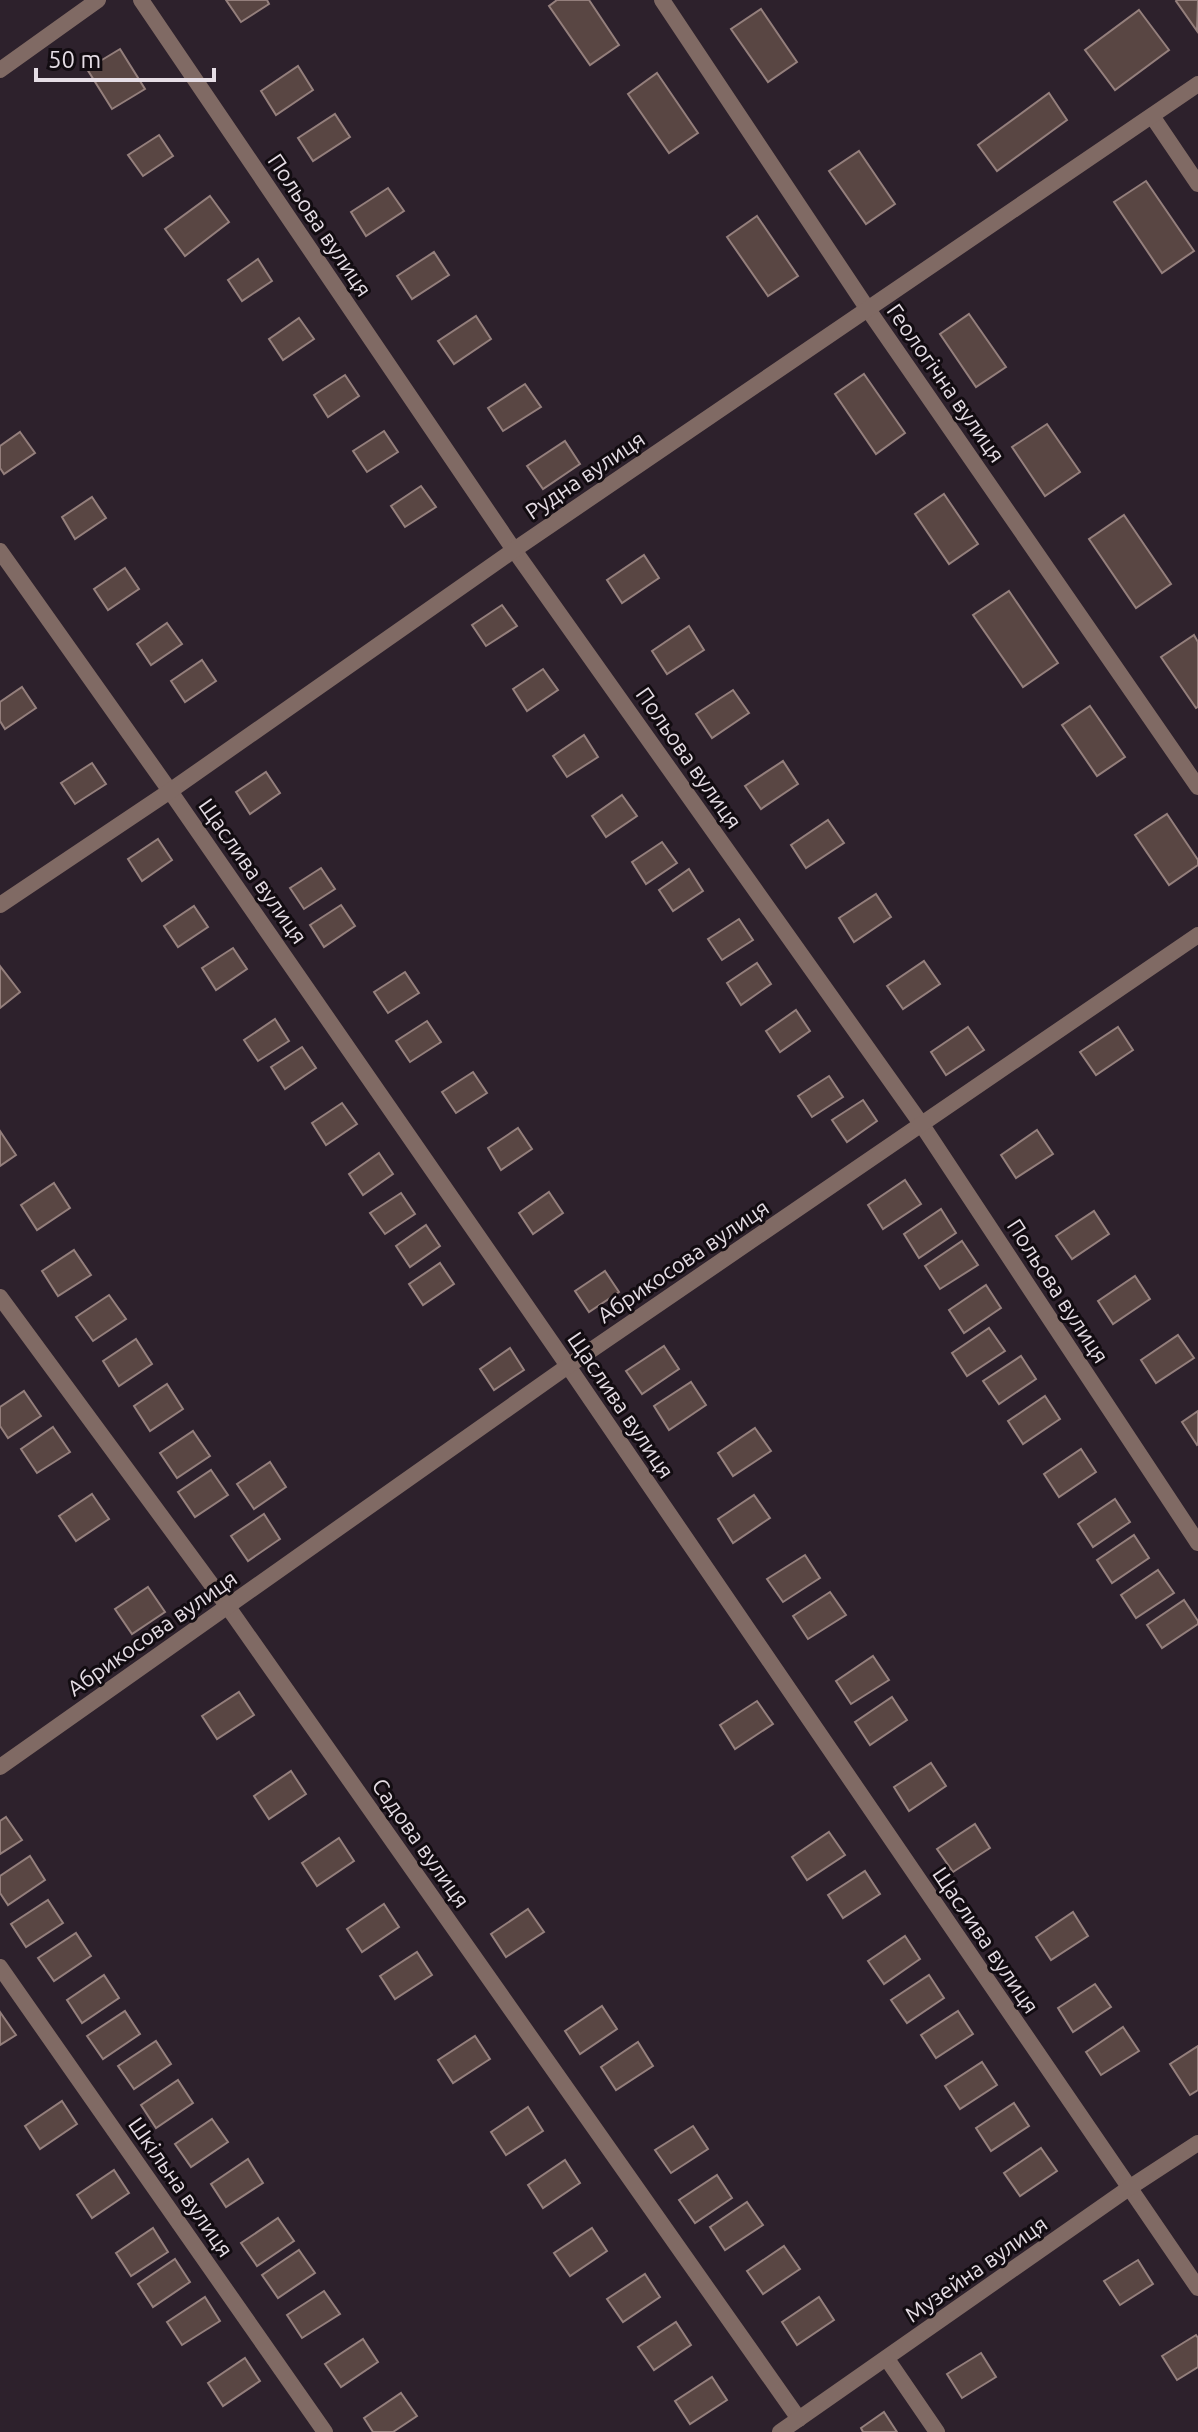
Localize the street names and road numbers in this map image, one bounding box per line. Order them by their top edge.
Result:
street label: Польова вулиця [263,149,377,301]
street label: Геологічна вулиця [882,299,1010,467]
street label: Рудна вулиця [520,425,649,524]
street label: Польова вулиця [631,682,747,833]
street label: Щаслива вулиця [194,794,313,948]
street label: Абрикосова вулиця [592,1194,773,1327]
street label: Польова вулиця [1003,1214,1114,1367]
street label: Щаслива вулиця [563,1327,680,1483]
street label: Абрикосова вулиця [62,1565,241,1701]
street label: Садова вулиця [368,1773,475,1912]
street label: Щаслива вулиця [928,1862,1045,2018]
street label: Шкільна вулиця [124,2112,239,2261]
street label: Музейна вулиця [900,2210,1051,2327]

